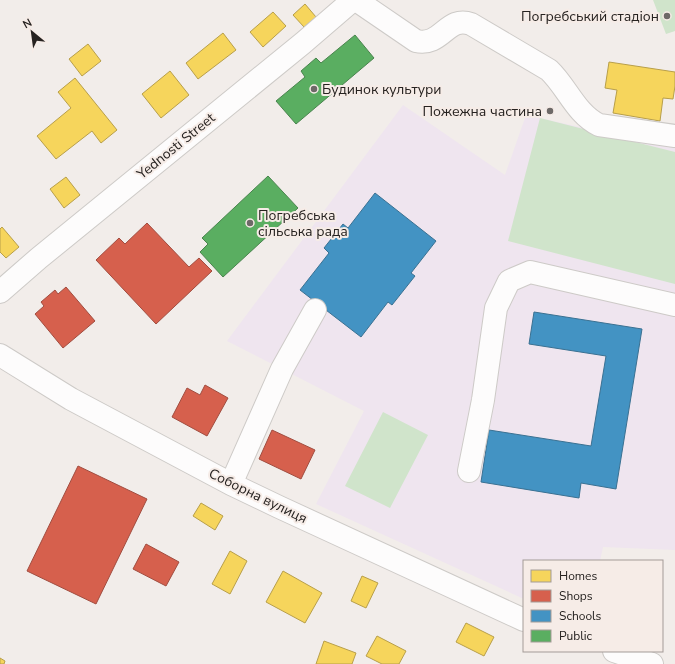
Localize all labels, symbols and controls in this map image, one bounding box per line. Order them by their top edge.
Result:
place label: Погребський стадіон [521,7,659,26]
marker: Погребський стадіон [662,11,672,21]
north arrow [12,12,52,52]
text: N [20,15,35,32]
place label: Будинок культури [322,80,441,99]
marker: Будинок культури [309,84,319,94]
place label: Пожежна частина [423,102,542,121]
marker: Пожежна частина [545,106,555,116]
street label: Yednosti Street [132,109,219,184]
place label: Погребська сільська рада [258,206,348,241]
marker: Погребська сільська рада [245,218,255,228]
street label: Соборна вулиця [206,464,310,528]
legend [523,560,663,652]
text: Homes [559,568,597,584]
text: Shops [559,588,593,604]
text: Schools [559,608,602,624]
text: Public [559,628,593,644]

